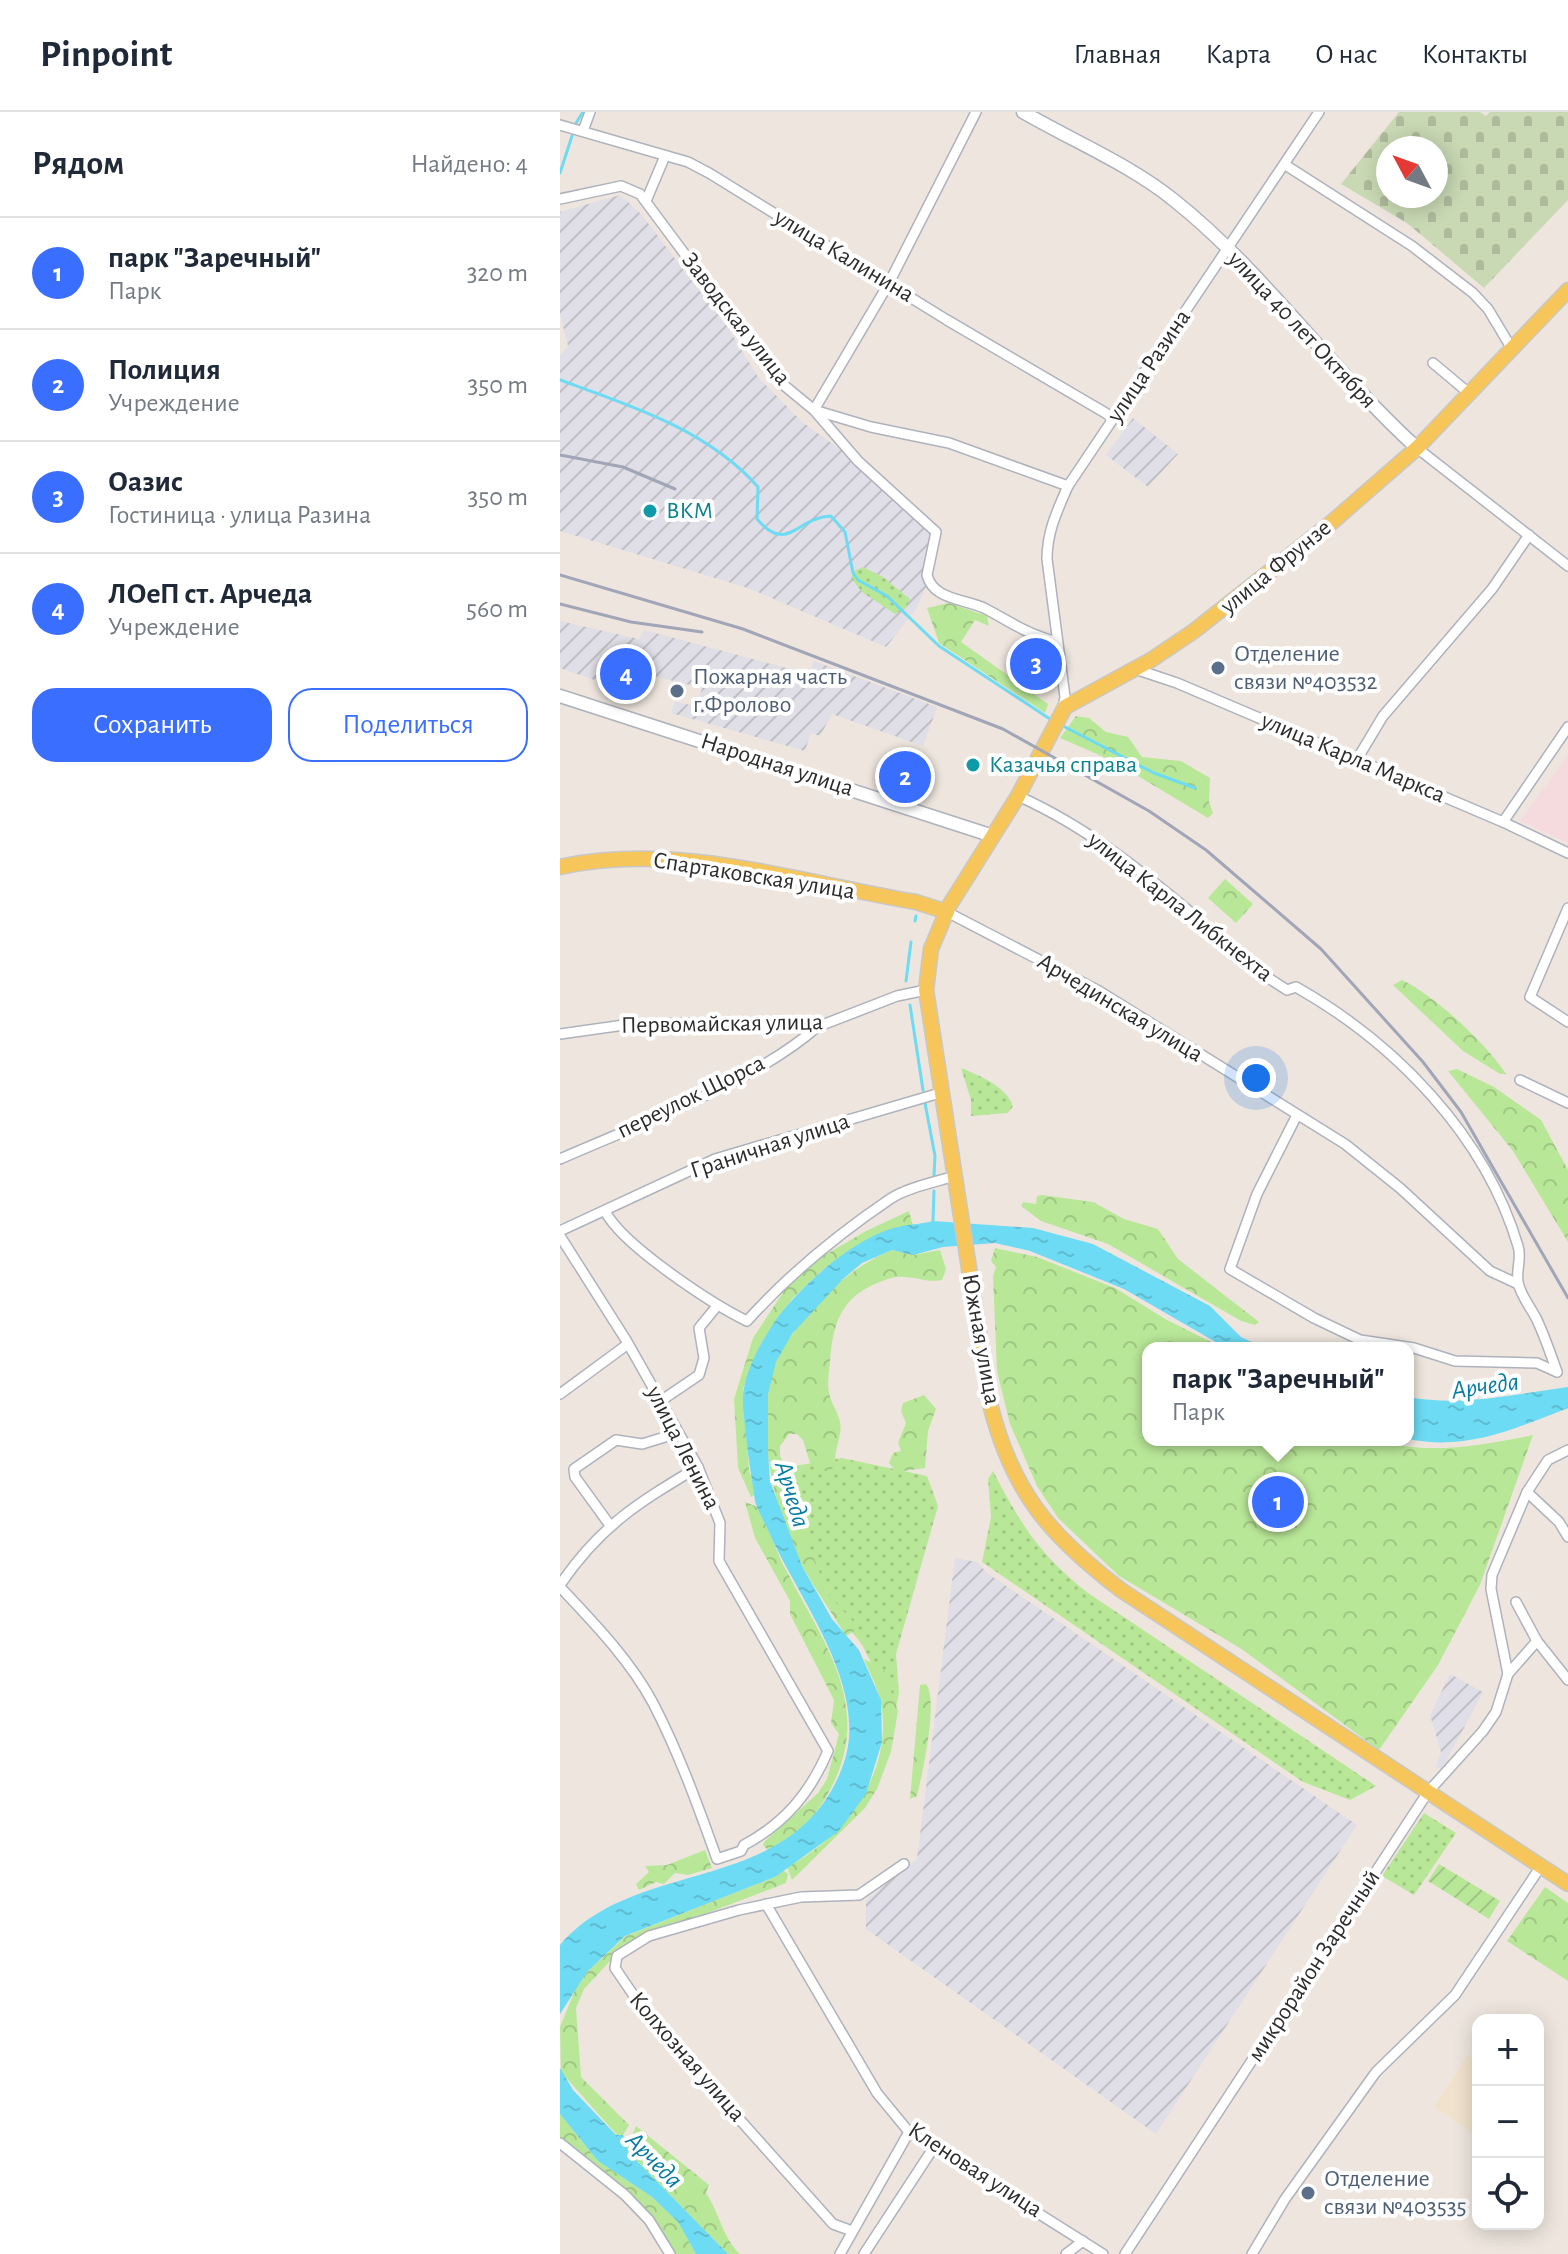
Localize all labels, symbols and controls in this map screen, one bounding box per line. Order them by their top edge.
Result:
text: Pinpoint [40,36,172,74]
text: Главная [1073,41,1161,69]
text: Карта [1205,41,1271,69]
text: О нас [1315,41,1378,69]
text: Контакты [1422,41,1528,69]
north arrow [1376,136,1448,208]
text: Рядом [32,147,124,181]
text: Найдено: 4 [410,151,528,177]
street label: улица Калинина [769,204,918,307]
text: парк "Заречный" [108,243,321,273]
street label: улица 40 лет Октября [1223,246,1381,413]
street label: Заводская улица [677,248,795,390]
text: 1 [53,260,63,286]
text: 320 m [467,260,528,286]
text: Парк [108,278,161,304]
street label: улица Разина [1102,305,1195,427]
text: Полиция [108,355,221,385]
text: 2 [52,372,64,398]
text: 350 m [468,372,528,398]
text: Учреждение [108,390,240,416]
text: Оазис [108,467,183,497]
text: 3 [52,484,64,510]
text: 350 m [468,484,528,510]
place label: ВКМ [666,499,713,523]
text: Гостиница · улица Разина [108,502,371,528]
marker: ВКМ [641,502,659,520]
street label: улица Фрунзе [1215,515,1336,619]
text: ЛОеП ст. Арчеда [108,579,312,609]
text: 4 [51,596,65,622]
text: 560 m [466,596,528,622]
text: Учреждение [108,614,240,640]
pin: 3 [1010,634,1062,694]
place label: Отделение связи №403532 [1234,642,1378,694]
pin: 4 [600,644,652,704]
marker: Отделение связи №403532 [1209,659,1227,677]
place label: Пожарная часть г.Фролово [693,665,847,717]
marker: Пожарная часть г.Фролово [668,682,686,700]
button: Сохранить [32,688,272,762]
button: Поделиться [288,688,528,762]
street label: улица Карла Маркса [1257,708,1449,808]
street label: Народная улица [698,729,856,801]
pin: 2 [879,747,931,807]
place label: Казачья справа [989,753,1137,777]
marker: Казачья справа [964,756,982,774]
street label: улица Карла Либкнехта [1082,827,1277,986]
street label: Спартаковская улица [651,848,857,904]
street label: Арчединская улица [1033,949,1207,1067]
street label: Первомайская улица [621,1010,823,1038]
street label: переулок Щорса [613,1051,769,1143]
your location [1236,1058,1276,1098]
street label: Граничная улица [687,1109,853,1183]
street label: Южная улица [958,1272,1004,1406]
popup [1142,1342,1414,1446]
text: парк "Заречный" [1171,1364,1385,1394]
water label: Арчеда [1449,1368,1520,1404]
street label: улица Ленина [641,1382,724,1514]
text: Парк [1171,1399,1225,1425]
water label: Арчеда [769,1457,814,1530]
pin: 1 [1252,1472,1304,1532]
street label: микрорайон Заречный [1243,1866,1385,2066]
street label: Колхозная улица [624,1988,750,2126]
map controls [1472,2014,1544,2230]
button: + [1472,2014,1544,2086]
button: − [1472,2086,1544,2158]
street label: Кленовая улица [904,2118,1046,2222]
water label: Арчеда [620,2126,687,2193]
button: locate [1472,2158,1544,2230]
place label: Отделение связи №403535 [1324,2167,1467,2219]
marker: Отделение связи №403535 [1299,2184,1317,2202]

